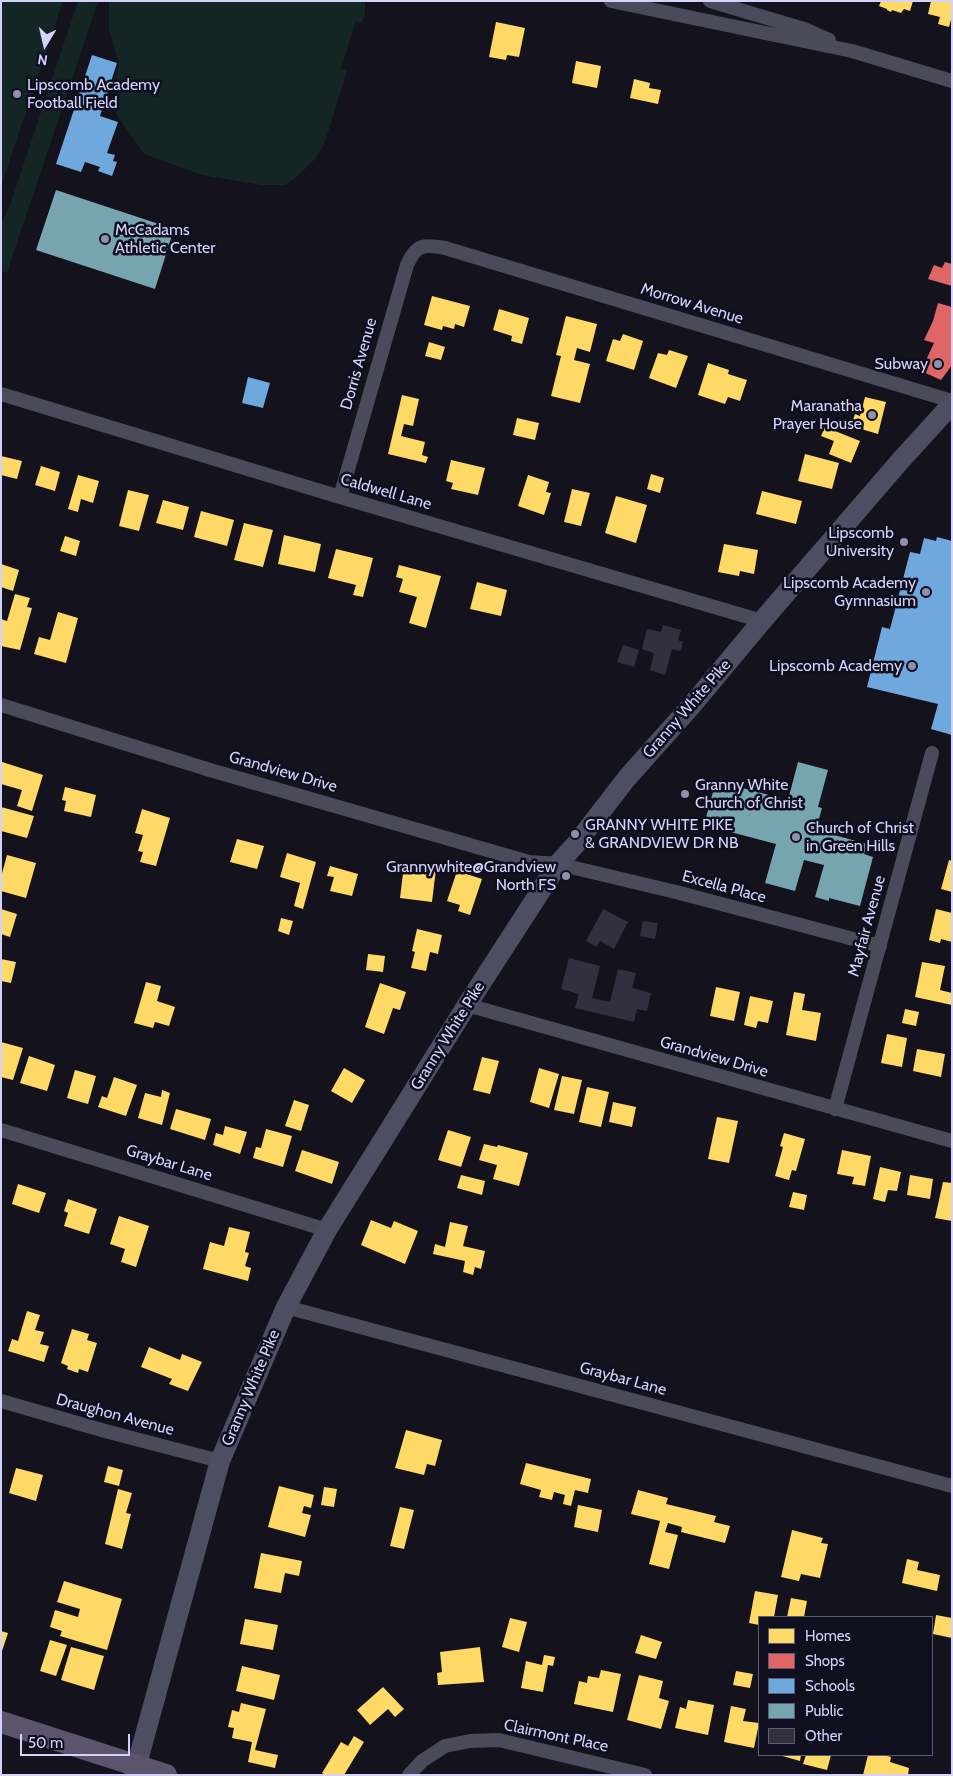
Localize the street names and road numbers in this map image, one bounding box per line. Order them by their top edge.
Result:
street label: Morrow Avenue [638,279,746,329]
street label: Dorris Avenue [337,316,381,412]
street label: Caldwell Lane [338,470,434,514]
street label: Granny White Pike [639,656,735,762]
street label: Grandview Drive [227,747,339,797]
street label: Excella Place [680,867,768,907]
street label: Mayfair Avenue [844,873,890,979]
street label: Granny White Pike [407,978,489,1094]
street label: Grandview Drive [658,1032,770,1082]
street label: Graybar Lane [124,1141,214,1185]
street label: Granny White Pike [218,1327,284,1449]
street label: Graybar Lane [577,1358,669,1400]
street label: Draughon Avenue [54,1390,176,1440]
street label: Clairmont Place [502,1716,610,1756]

